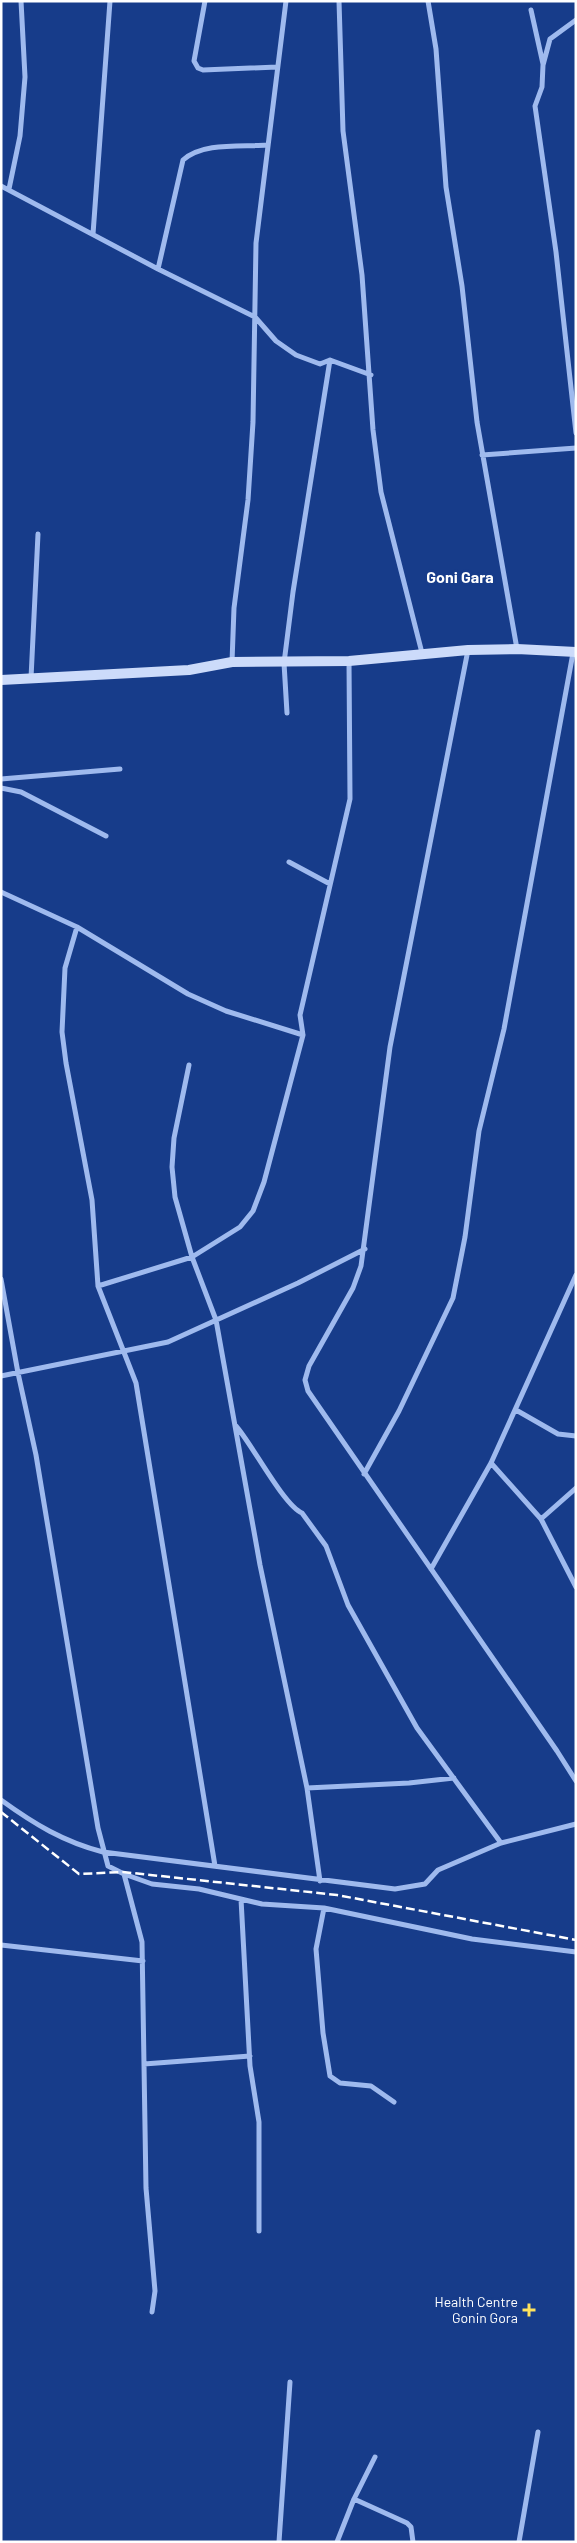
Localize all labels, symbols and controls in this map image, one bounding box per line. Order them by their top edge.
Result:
district label: Goni Gara [426,567,494,586]
place label: Health Centre Gonin Gora [435,2293,518,2326]
marker: Health Centre Gonin Gora [522,2303,536,2317]

